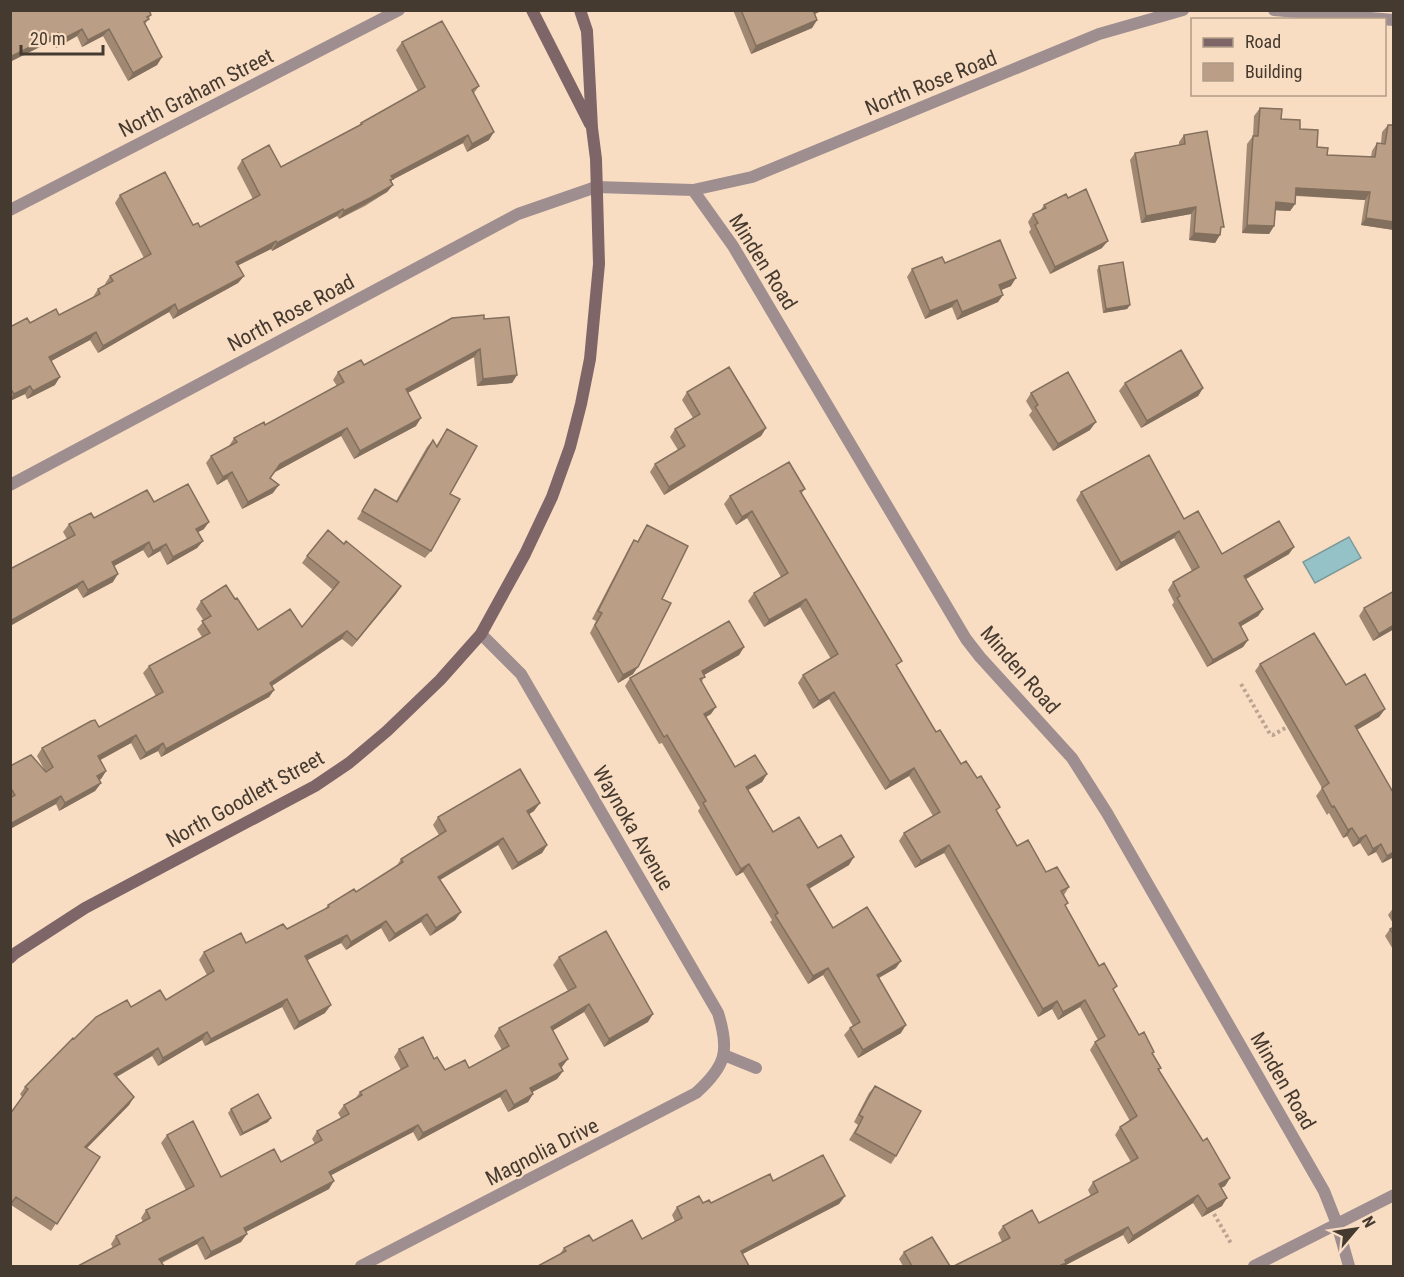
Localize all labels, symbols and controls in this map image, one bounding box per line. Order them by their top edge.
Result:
scale bar [21,18,104,56]
legend [1191,18,1386,96]
text: 20 m [30,28,65,49]
text: Road [1245,31,1281,52]
street label: North Graham Street [115,44,277,142]
street label: North Rose Road [862,46,1000,120]
text: Building [1245,61,1302,82]
street label: Minden Road [724,210,802,314]
street label: North Rose Road [224,270,358,356]
street label: Minden Road [975,621,1065,719]
street label: North Goodlett Street [162,746,328,852]
street label: Waynoka Avenue [588,761,678,895]
street label: Minden Road [1246,1028,1320,1134]
street label: Magnolia Drive [482,1113,603,1191]
north arrow [1326,1199,1386,1259]
text: N [1358,1213,1379,1231]

